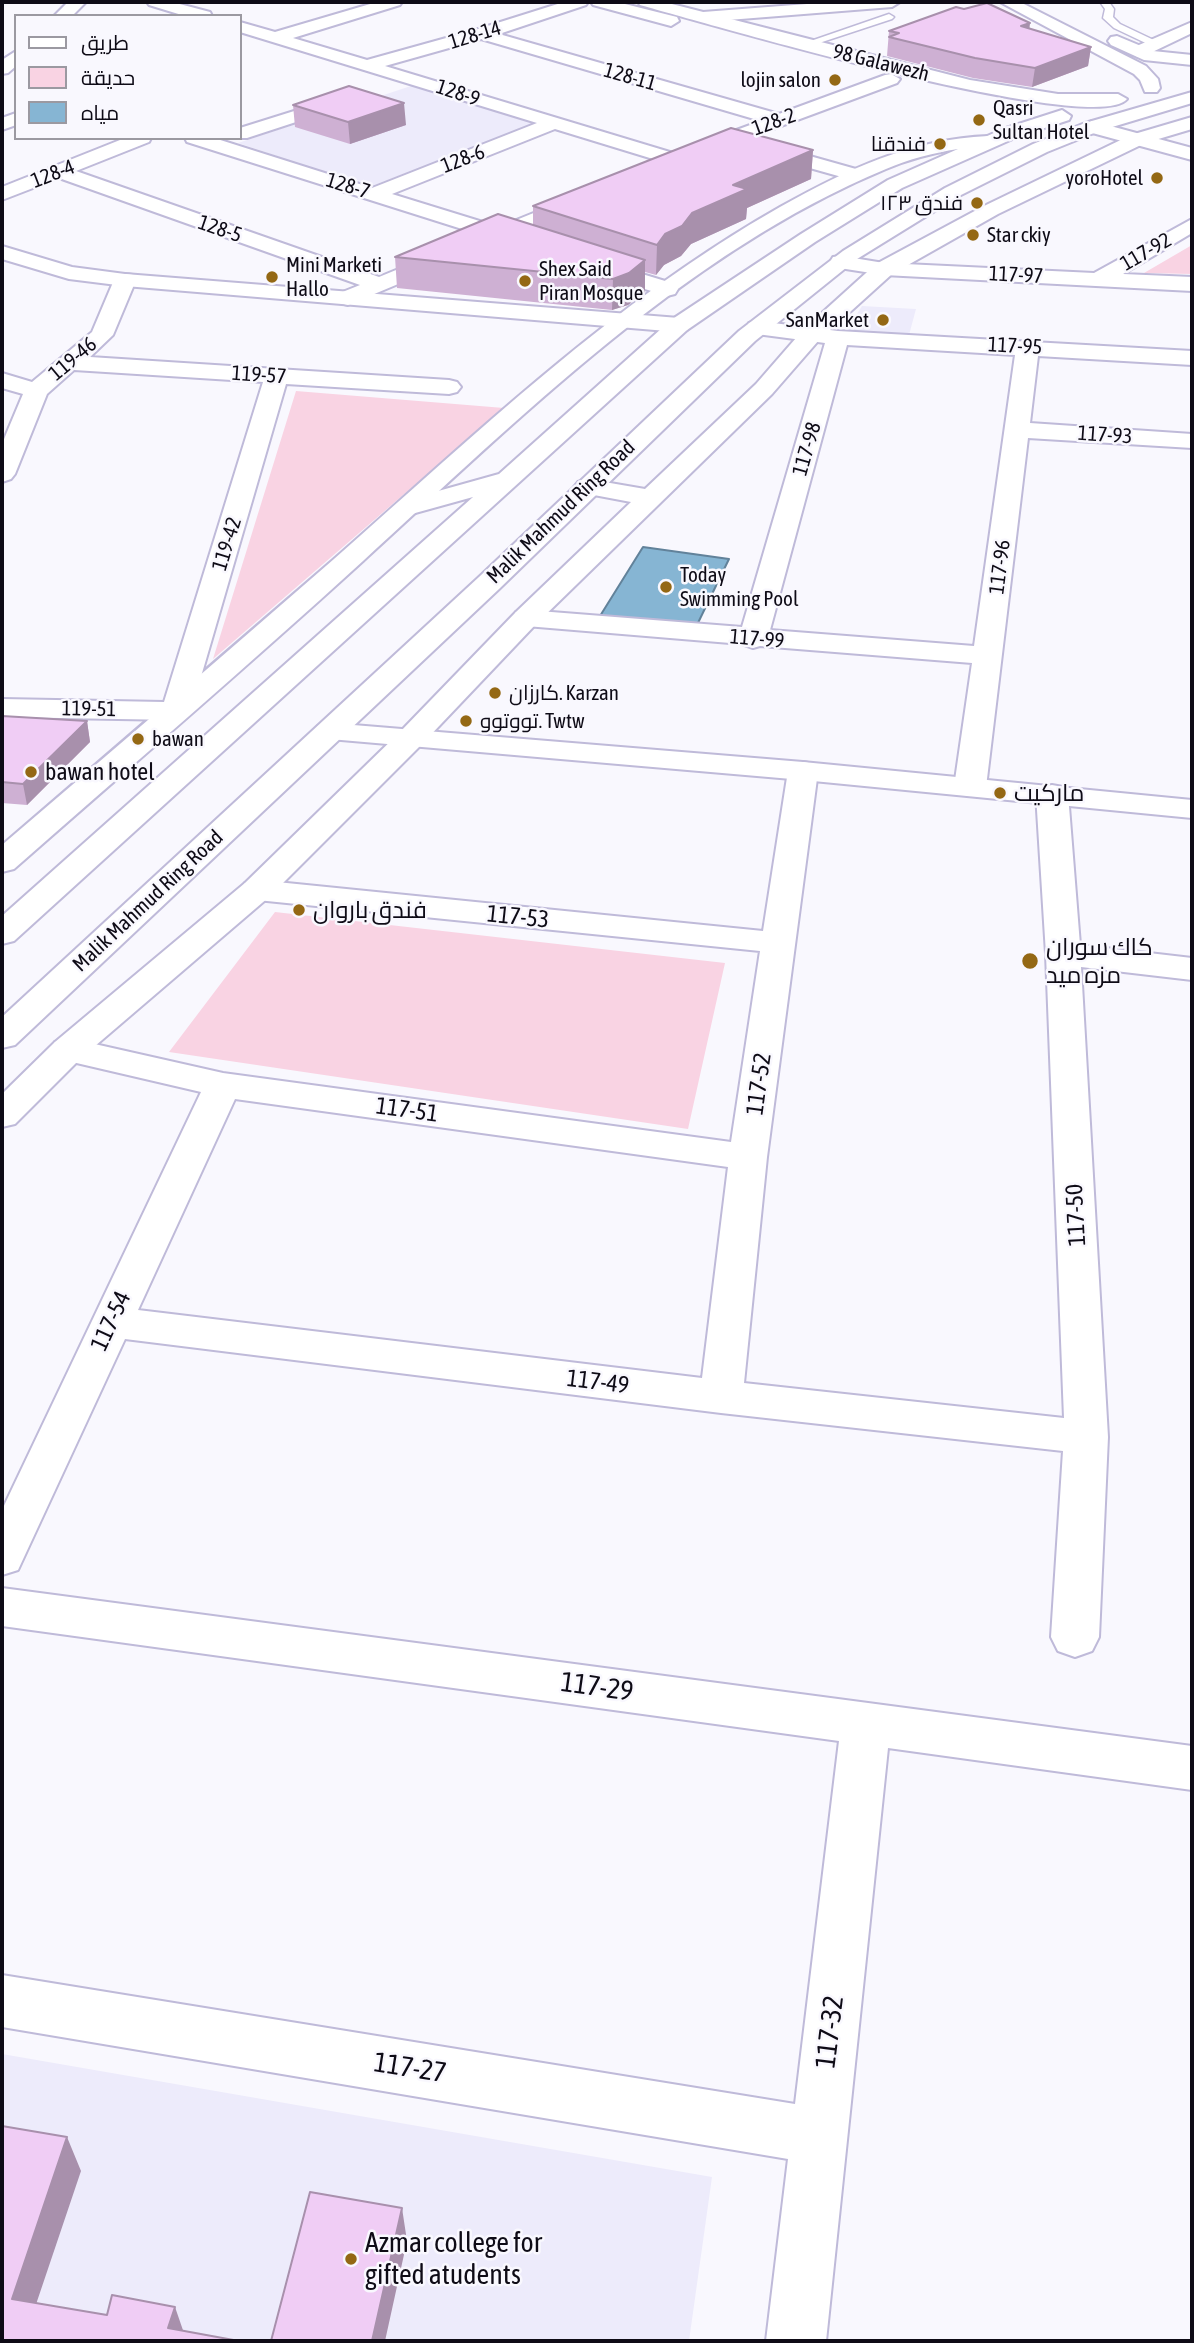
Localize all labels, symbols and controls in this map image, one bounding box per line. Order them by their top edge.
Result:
legend [14,14,242,140]
street label: 128-14 [446,15,504,55]
text: طريق [81,30,129,54]
street label: 98 Galawezh [830,39,932,87]
street label: 128-11 [601,58,659,96]
text: حديقة [81,65,135,89]
place label: lojin salon [740,67,821,93]
marker: lojin salon [827,72,843,88]
street label: 128-9 [433,74,483,112]
place label: Qasri Sultan Hotel [993,95,1089,145]
text: مياه [81,100,119,124]
street label: 128-2 [749,103,799,141]
marker: Qasri Sultan Hotel [971,112,987,128]
place label: فندقنا [871,131,926,157]
marker: فندقنا [932,136,948,152]
street label: 128-6 [438,139,488,179]
street label: 128-4 [28,154,78,194]
place label: yoroHotel [1066,165,1143,191]
street label: 128-7 [323,167,373,205]
marker: yoroHotel [1149,170,1165,186]
place label: فندق ١٢٣ [880,190,963,216]
marker: فندق ١٢٣ [969,195,985,211]
street label: 128-5 [195,210,245,248]
place label: Star ckiy [987,222,1051,248]
marker: Star ckiy [965,227,981,243]
street label: 117-92 [1116,227,1176,277]
place label: Mini Marketi Hallo [286,252,382,302]
place label: Shex Said Piran Mosque [539,256,643,306]
street label: 117-97 [988,261,1044,289]
marker: Mini Marketi Hallo [264,269,280,285]
marker: Shex Said Piran Mosque [517,273,533,289]
place label: SanMarket [786,307,869,333]
marker: SanMarket [875,312,891,328]
street label: 119-46 [44,332,102,386]
street label: 117-95 [987,332,1043,360]
street label: 119-57 [231,361,287,389]
street label: 117-98 [787,419,827,479]
street label: 117-93 [1077,421,1133,449]
street label: Malik Mahmud Ring Road [482,435,640,589]
street label: 119-42 [207,514,247,574]
street label: 117-96 [984,538,1016,596]
place label: Today Swimming Pool [680,562,799,612]
marker: Today Swimming Pool [658,579,674,595]
street label: 117-99 [729,624,785,654]
place label: کارزان. Karzan [509,680,619,706]
marker: کارزان. Karzan [487,685,503,701]
street label: 119-51 [61,696,117,722]
place label: تووتوو. Twtw [480,708,584,734]
marker: تووتوو. Twtw [458,713,474,729]
place label: bawan [152,726,204,752]
marker: bawan [130,731,146,747]
place label: bawan hotel [45,758,155,786]
marker: bawan hotel [23,764,39,780]
place label: ماركيت [1014,779,1084,807]
marker: ماركيت [992,785,1008,801]
street label: Malik Mahmud Ring Road [68,825,228,977]
place label: فندق باروان [313,896,427,924]
street label: 117-53 [485,899,551,935]
marker: فندق باروان [291,902,307,918]
place label: كاك سوران مزه ميد [1046,933,1153,989]
marker: كاك سوران مزه ميد [1020,951,1040,971]
street label: 117-52 [740,1051,778,1117]
street label: 117-51 [374,1091,440,1129]
street label: 117-50 [1060,1183,1092,1247]
street label: 117-54 [85,1287,137,1355]
street label: 117-49 [565,1364,631,1400]
street label: 117-29 [559,1665,635,1709]
street label: 117-32 [809,1994,851,2070]
street label: 117-27 [371,2046,449,2090]
place label: Azmar college for gifted atudents [365,2226,542,2292]
marker: Azmar college for gifted atudents [343,2251,359,2267]

